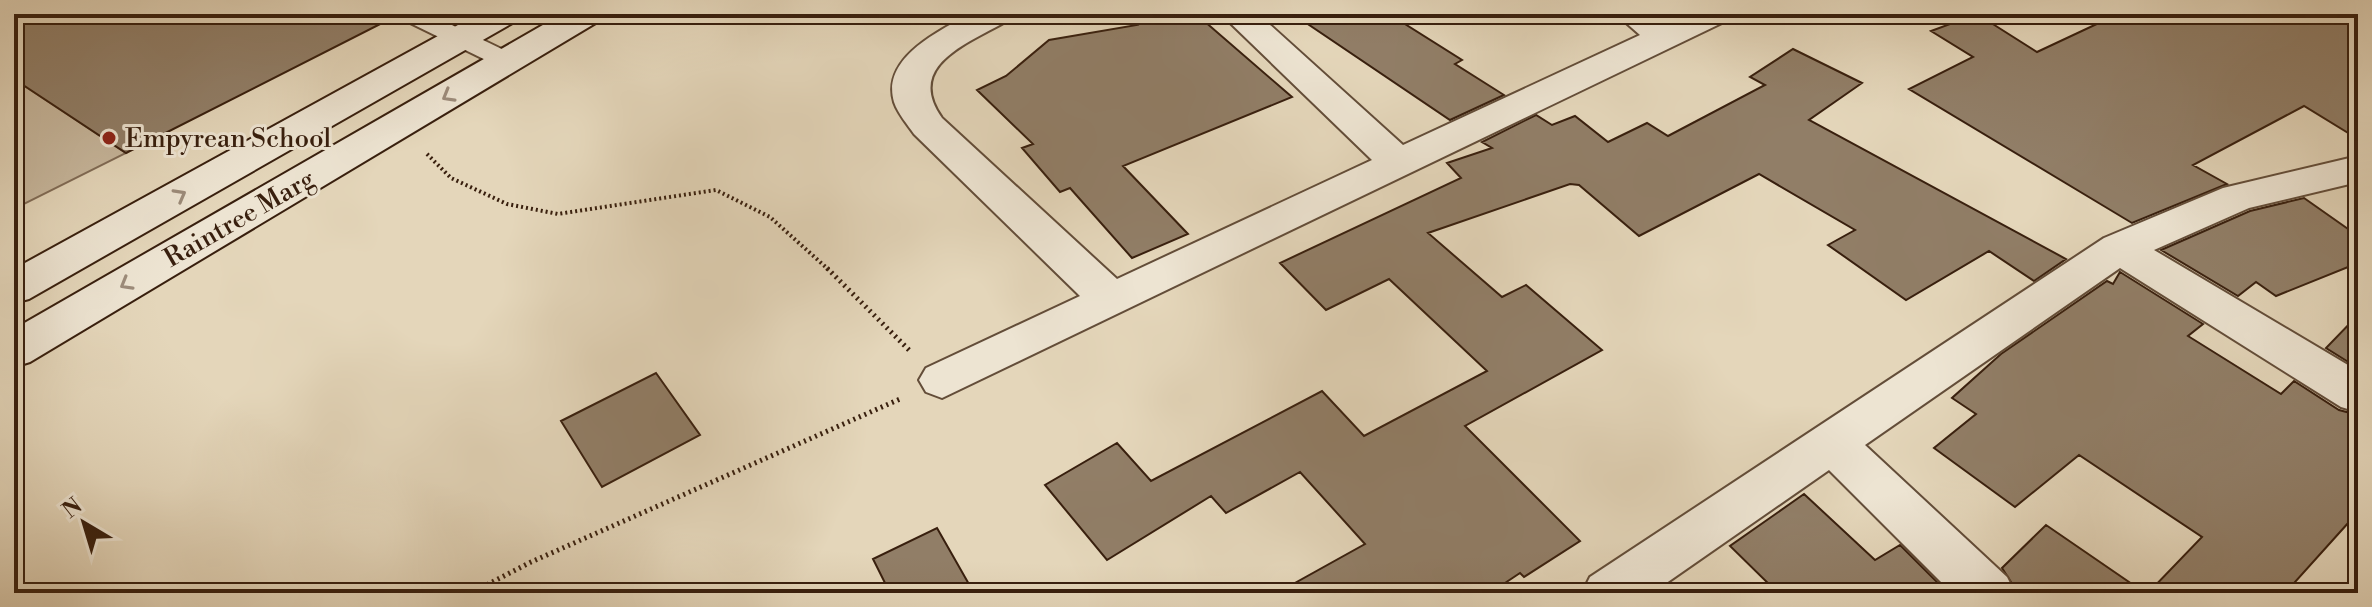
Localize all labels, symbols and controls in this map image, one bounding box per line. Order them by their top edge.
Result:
one-way arrow [442,86,456,102]
place label: Empyrean School [125,123,332,155]
marker: Empyrean School [100,129,118,147]
street label: Raintree Marg [159,163,321,275]
one-way arrow [171,189,186,205]
one-way arrow [121,274,135,290]
north arrow [44,483,124,563]
text: N [57,492,88,524]

